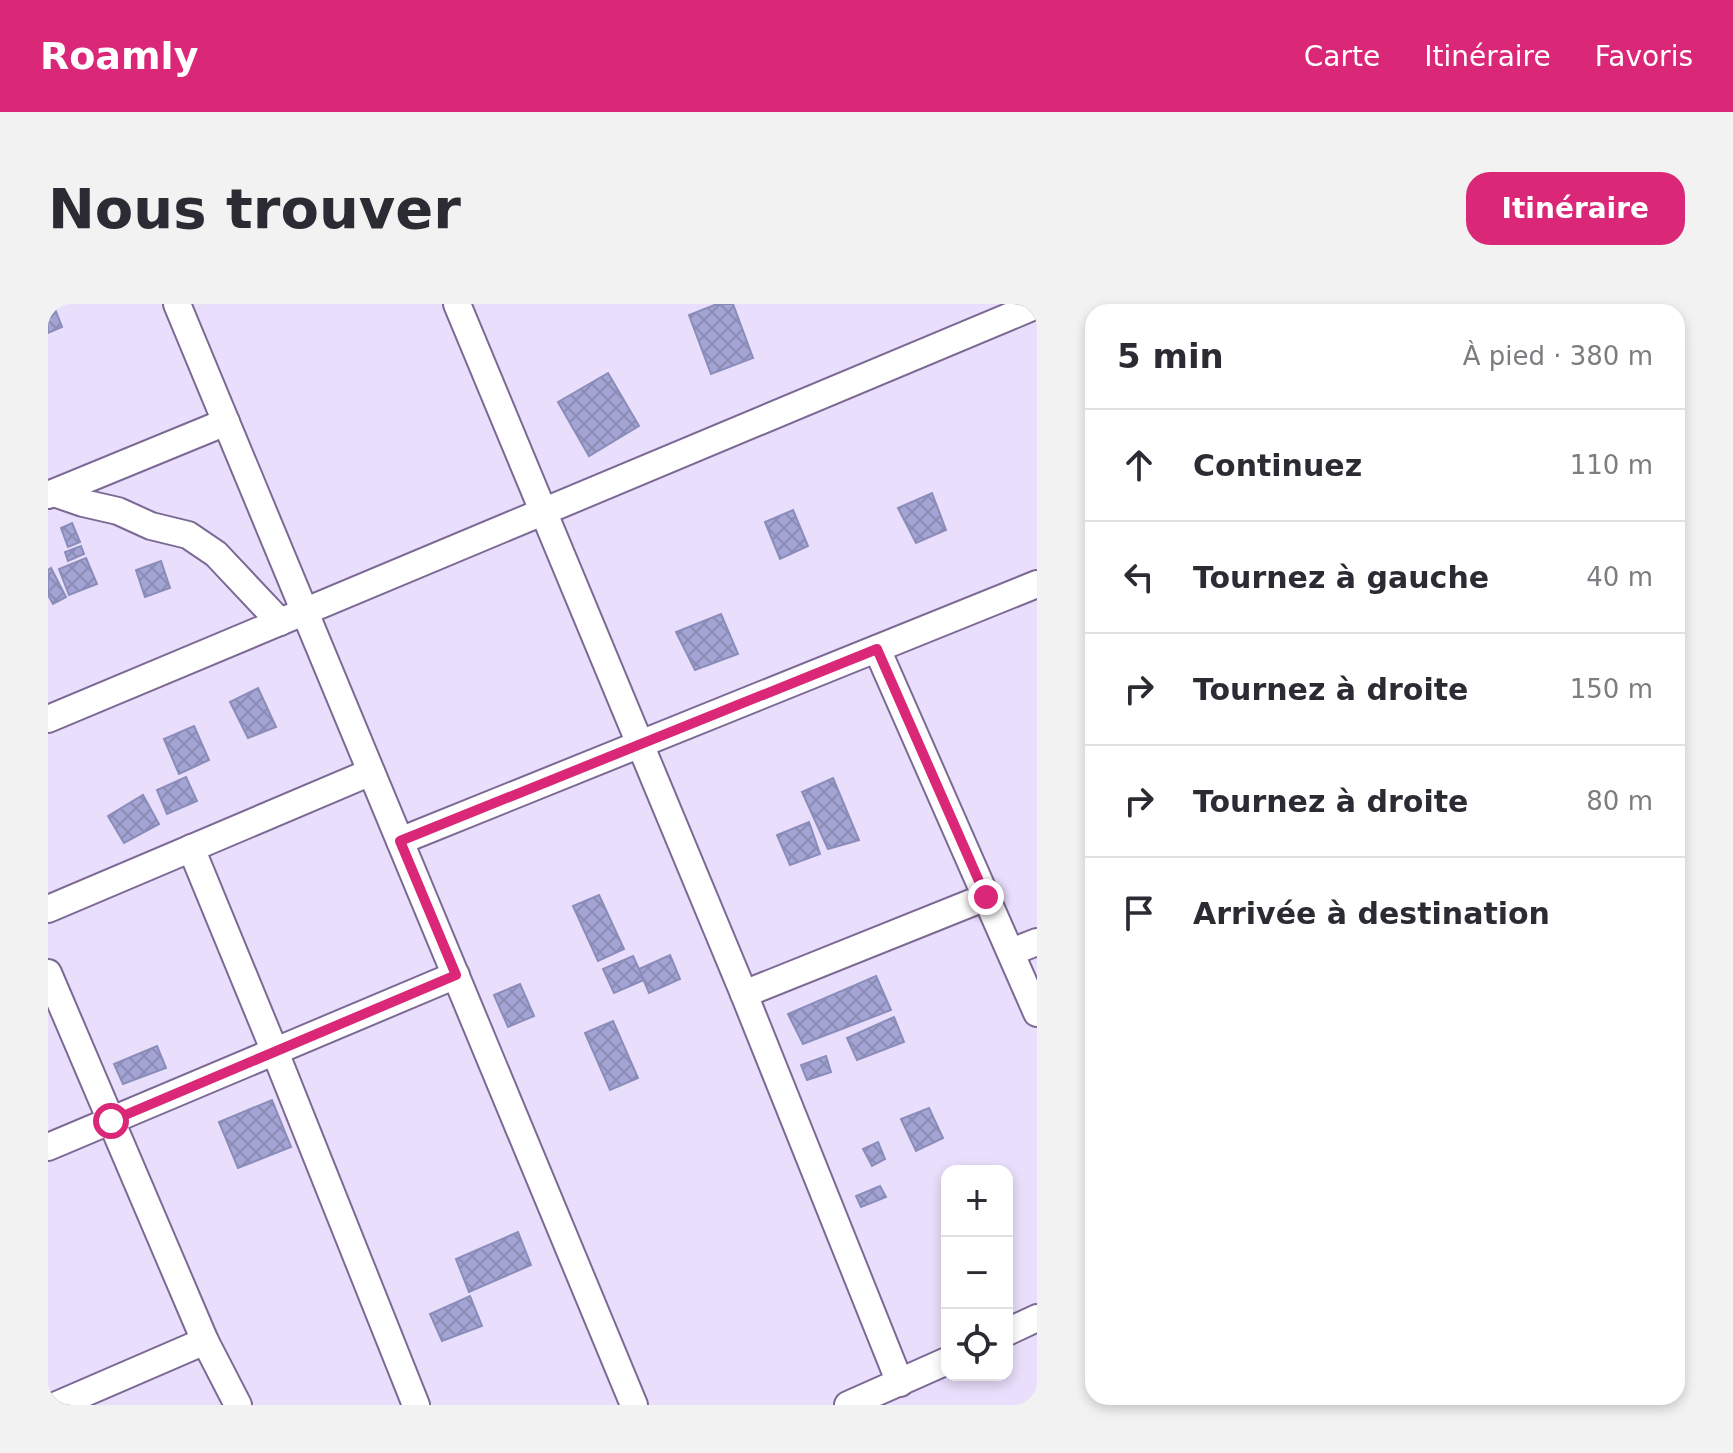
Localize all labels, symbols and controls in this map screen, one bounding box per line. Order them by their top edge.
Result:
text: Roamly [40,34,198,78]
text: Carte [1304,40,1380,73]
text: Itinéraire [1424,40,1551,73]
text: Favoris [1595,40,1693,73]
button: Itinéraire [1466,172,1685,245]
text: Nous trouver [48,176,461,241]
text: 5 min [1117,336,1224,376]
text: À pied · 380 m [1463,341,1653,371]
icon: ahead [1117,443,1161,487]
text: Continuez [1193,448,1362,483]
text: 110 m [1570,450,1653,480]
icon: left [1117,555,1161,599]
text: Tournez à gauche [1193,560,1489,595]
text: 40 m [1586,562,1653,592]
icon: right [1117,667,1161,711]
text: Tournez à droite [1193,672,1468,707]
text: 150 m [1570,674,1653,704]
icon: right [1117,779,1161,823]
text: Tournez à droite [1193,784,1468,819]
text: 80 m [1586,786,1653,816]
route end [968,879,1004,915]
icon: arrive [1117,891,1161,935]
text: Arrivée à destination [1193,896,1550,931]
route start [93,1103,129,1139]
map controls [941,1165,1013,1381]
button: + [941,1165,1013,1237]
button: − [941,1237,1013,1309]
button: locate [941,1309,1013,1381]

